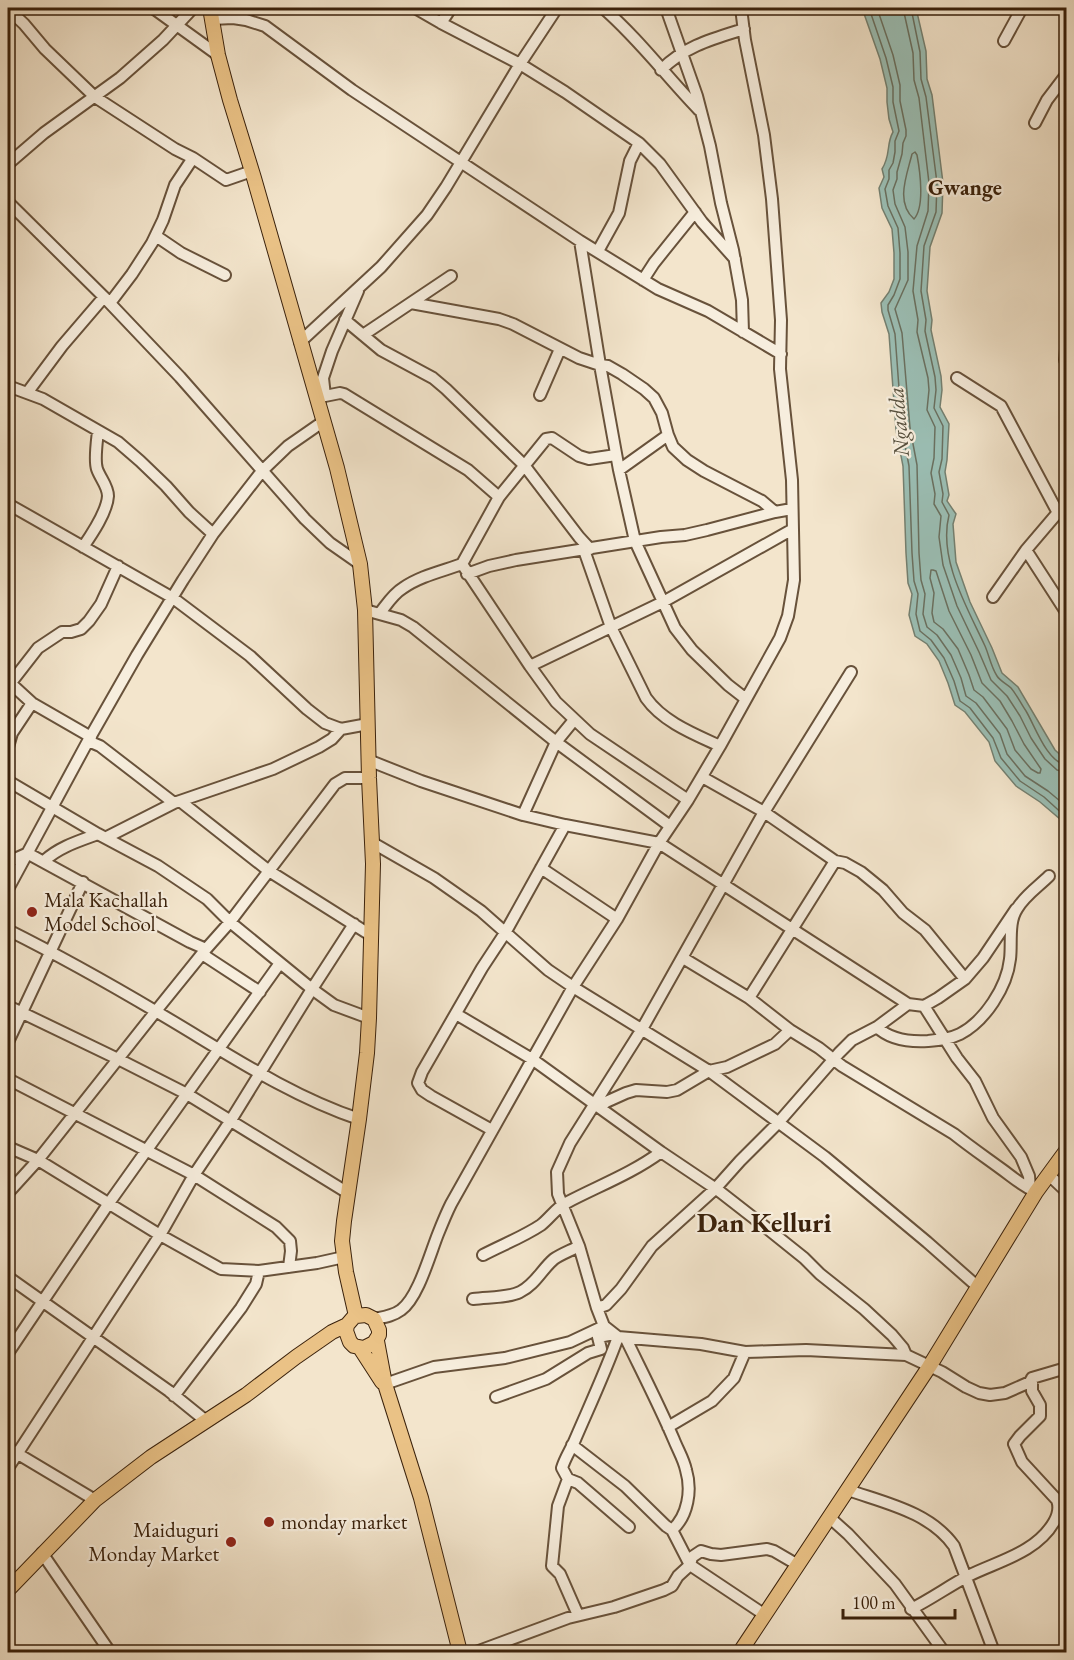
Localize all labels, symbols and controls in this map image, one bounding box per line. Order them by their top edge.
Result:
district label: Gwange [928,173,1002,202]
water label: Ngadda [881,386,916,459]
place label: Mala Kachallah Model School [44,886,168,937]
marker: Mala Kachallah Model School [25,905,39,919]
district label: Dan Kelluri [697,1205,831,1240]
place label: monday market [281,1508,408,1535]
marker: monday market [262,1515,276,1529]
place label: Maiduguri Monday Market [88,1516,219,1567]
marker: Maiduguri Monday Market [224,1535,238,1549]
scale bar [843,1582,956,1620]
text: 100 m [852,1591,896,1614]

